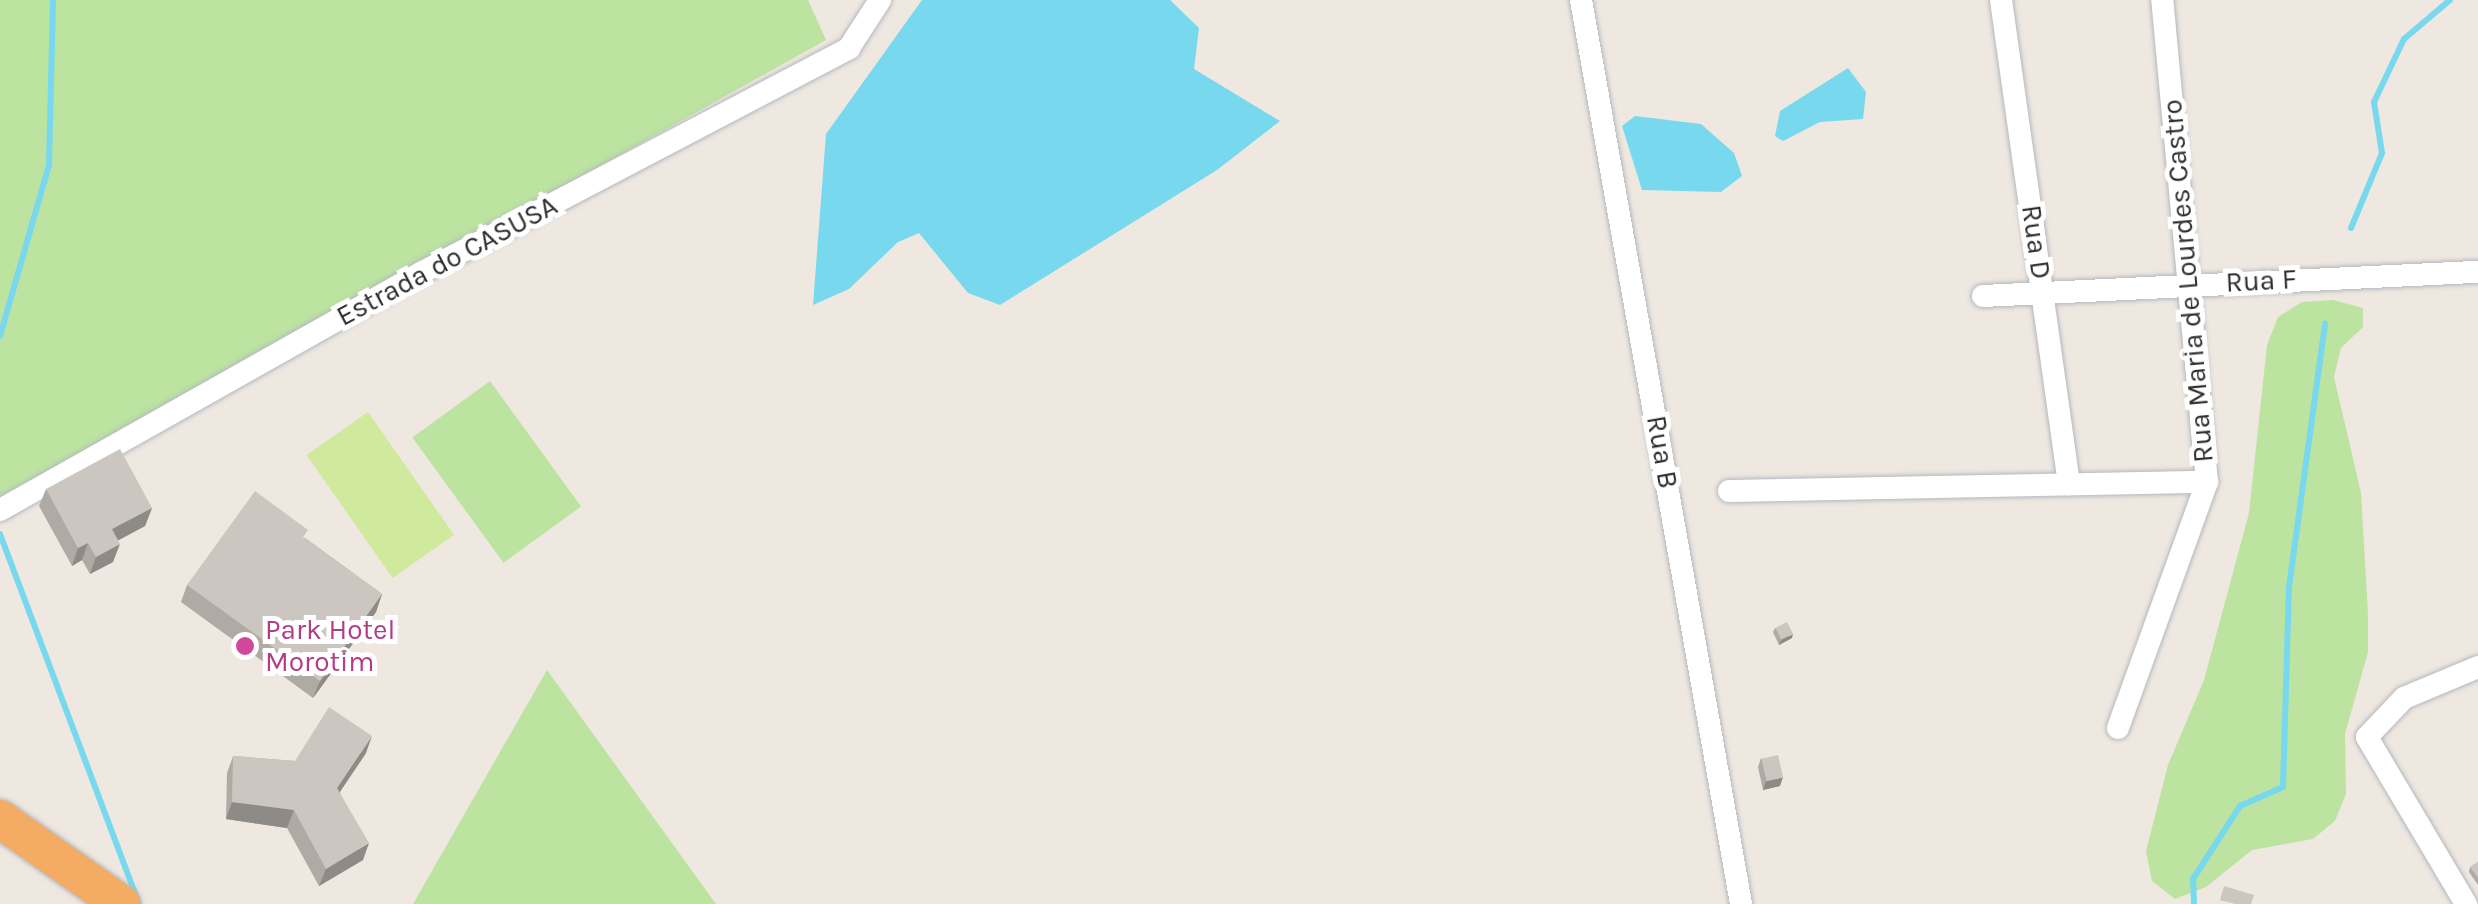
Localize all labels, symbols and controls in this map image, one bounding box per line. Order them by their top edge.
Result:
street label: Rua Maria de Lourdes Castro [2155,98,2221,464]
street label: Estrada do CASUSA [331,189,563,333]
street label: Rua D [2014,203,2058,281]
street label: Rua F [2225,262,2297,300]
street label: Rua B [1639,413,1685,491]
place label: Park Hotel Morotim [265,613,395,679]
marker: Park Hotel Morotim [234,635,256,657]

